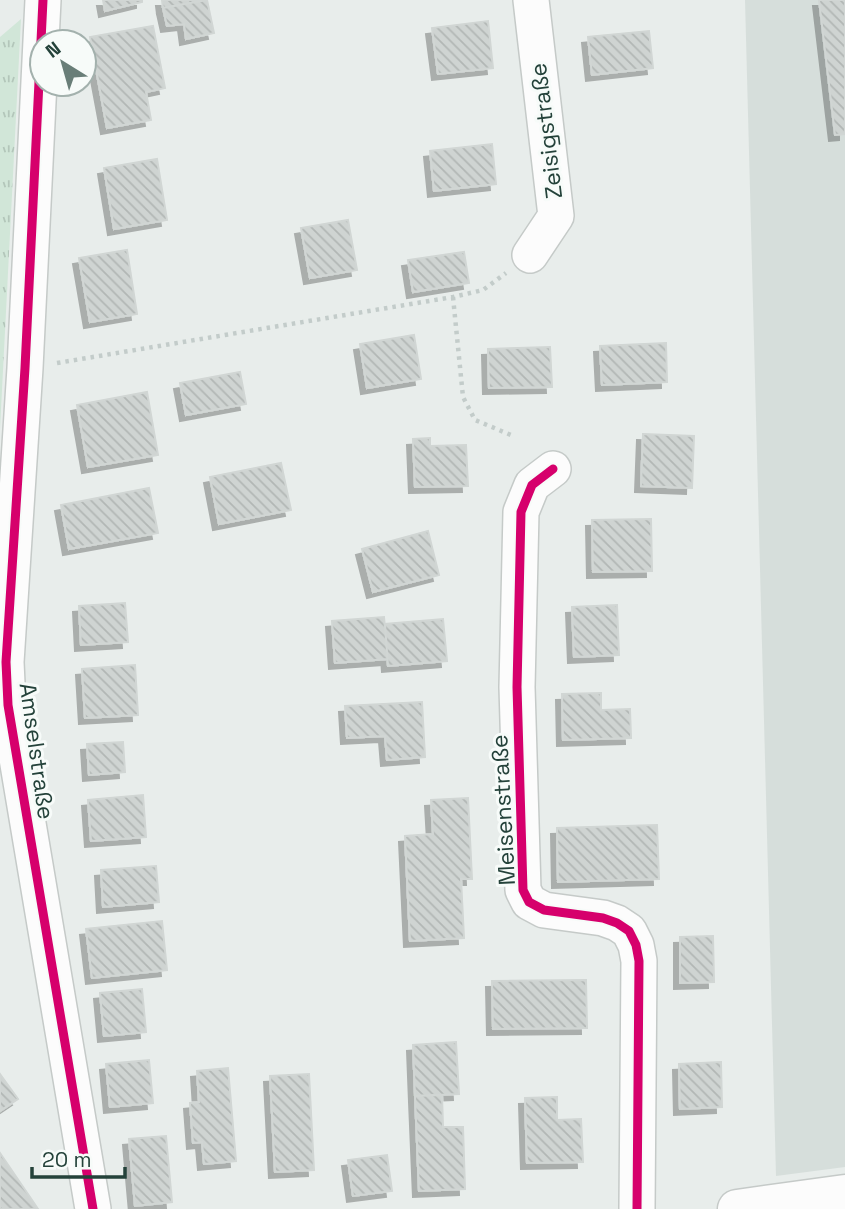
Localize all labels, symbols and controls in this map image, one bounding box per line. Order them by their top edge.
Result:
north arrow [28,28,98,98]
text: N [40,36,66,64]
street label: Zeisigstraße [523,61,569,201]
street label: Amselstraße [13,681,61,821]
street label: Meisenstraße [484,734,522,886]
scale bar [32,1136,124,1180]
text: 20 m [42,1146,92,1173]

